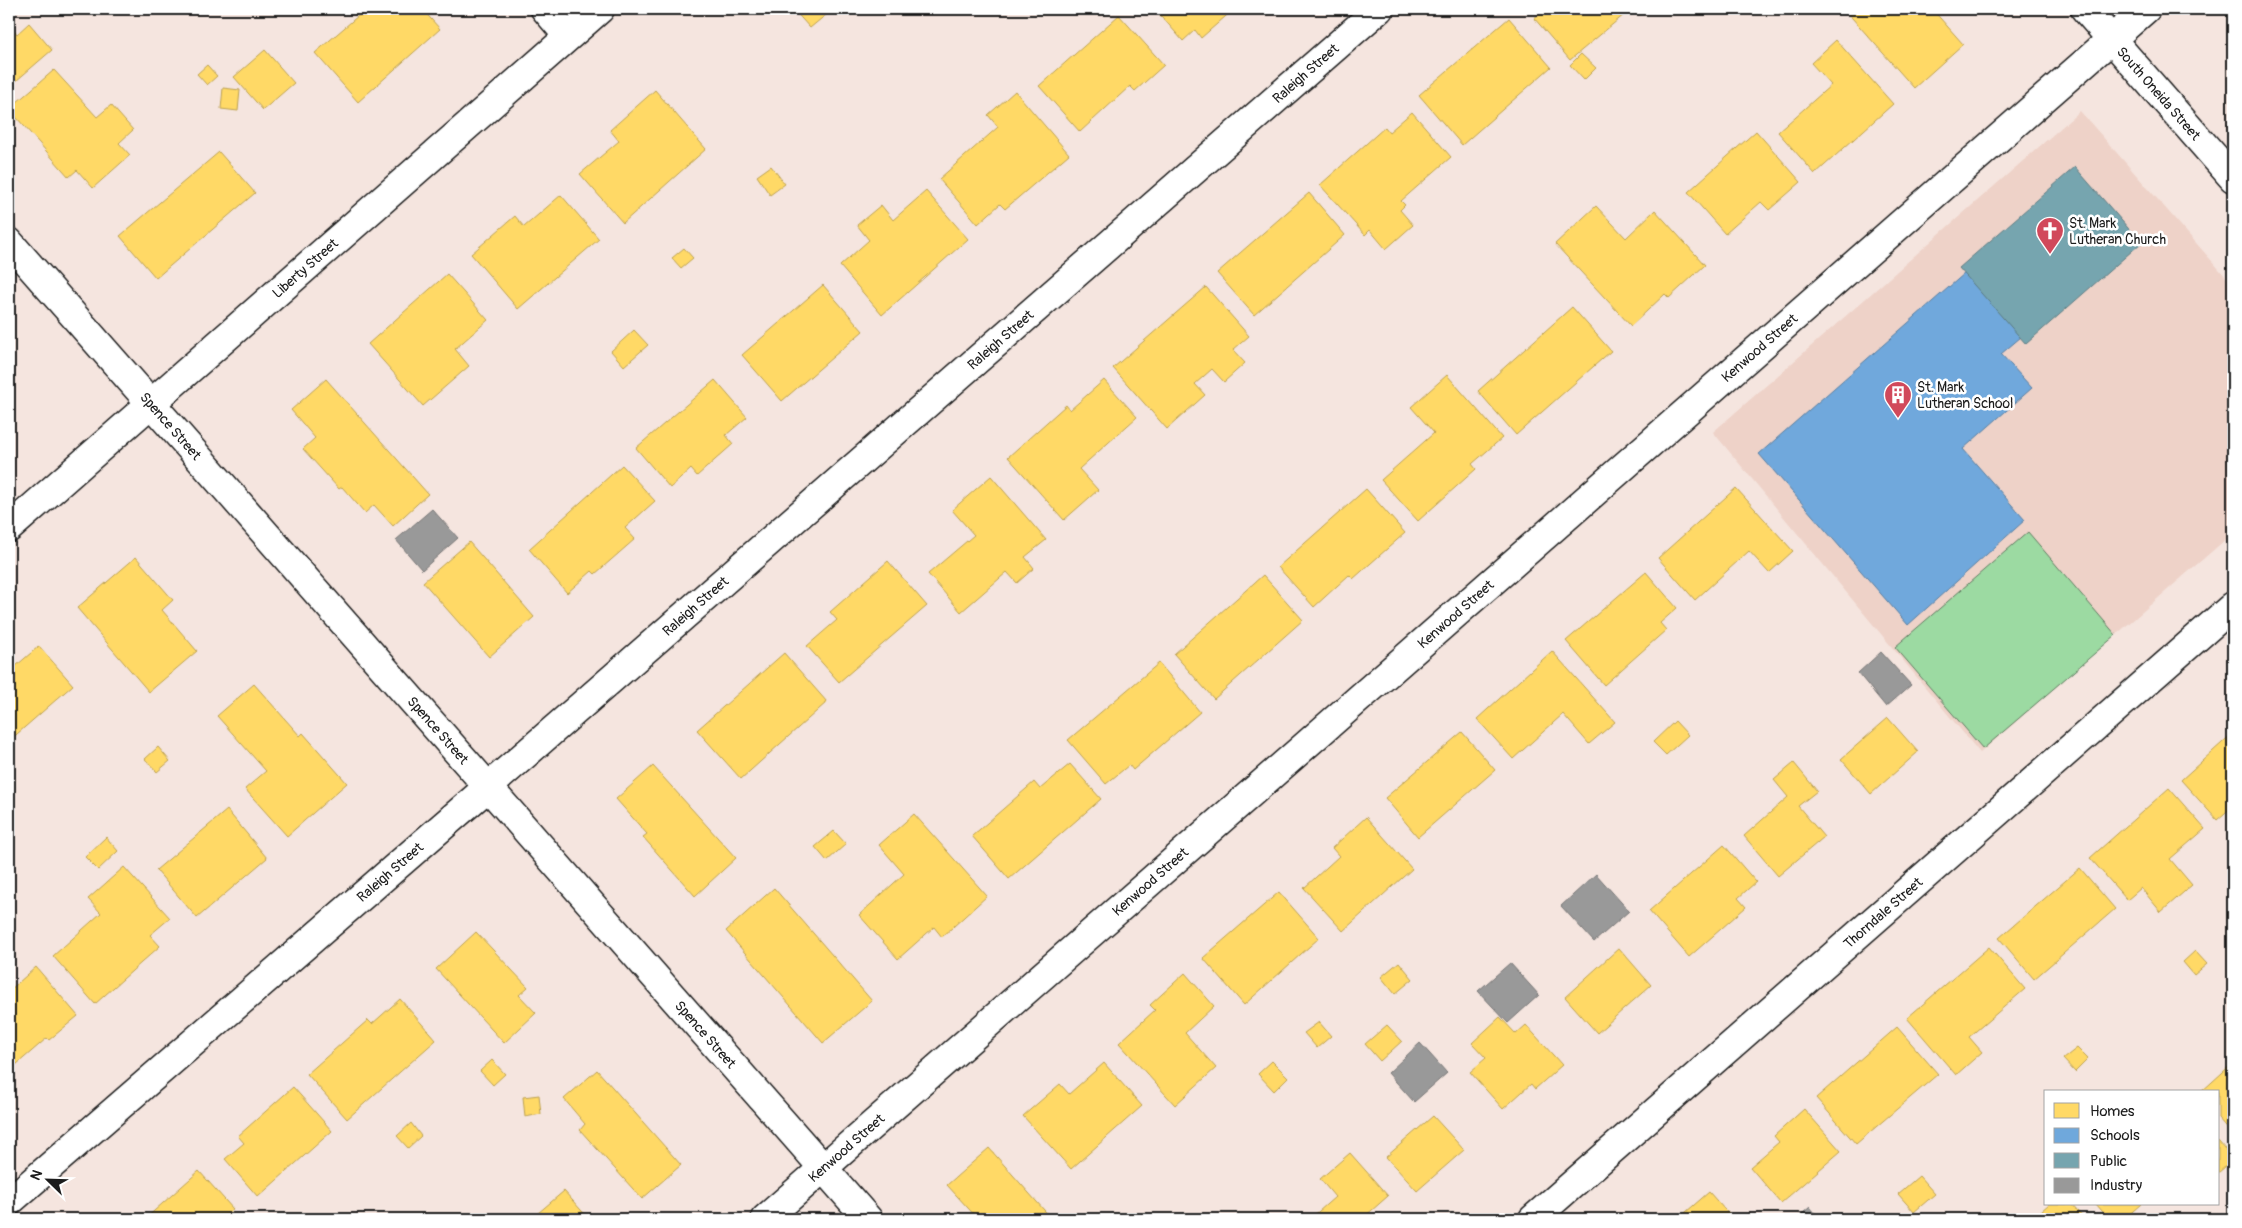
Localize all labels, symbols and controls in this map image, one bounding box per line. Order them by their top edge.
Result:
street label: Raleigh Street [1269,40,1343,107]
street label: South Oneida Street [2113,43,2204,144]
place label: St. Mark Lutheran Church [2069,215,2166,248]
church icon: St. Mark Lutheran Church [2035,216,2065,255]
street label: Liberty Street [269,235,342,302]
street label: Raleigh Street [964,306,1038,373]
street label: Kenwood Street [1718,310,1801,386]
place label: St. Mark Lutheran School [1917,379,2013,412]
building icon: St. Mark Lutheran School [1883,380,1913,419]
street label: Spence Street [136,389,205,464]
street label: Raleigh Street [659,573,732,640]
street label: Kenwood Street [1414,576,1498,652]
street label: Spence Street [404,693,472,768]
street label: Raleigh Street [354,839,427,906]
street label: Kenwood Street [1109,844,1192,920]
street label: Thorndale Street [1840,874,1926,952]
street label: Spence Street [671,997,740,1072]
legend [2044,1090,2220,1206]
text: Homes [2090,1102,2135,1121]
street label: Kenwood Street [805,1110,888,1186]
text: Schools [2090,1126,2140,1145]
text: Public [2090,1152,2127,1171]
north arrow [22,1156,72,1206]
text: N [27,1167,46,1183]
text: Industry [2090,1176,2143,1195]

